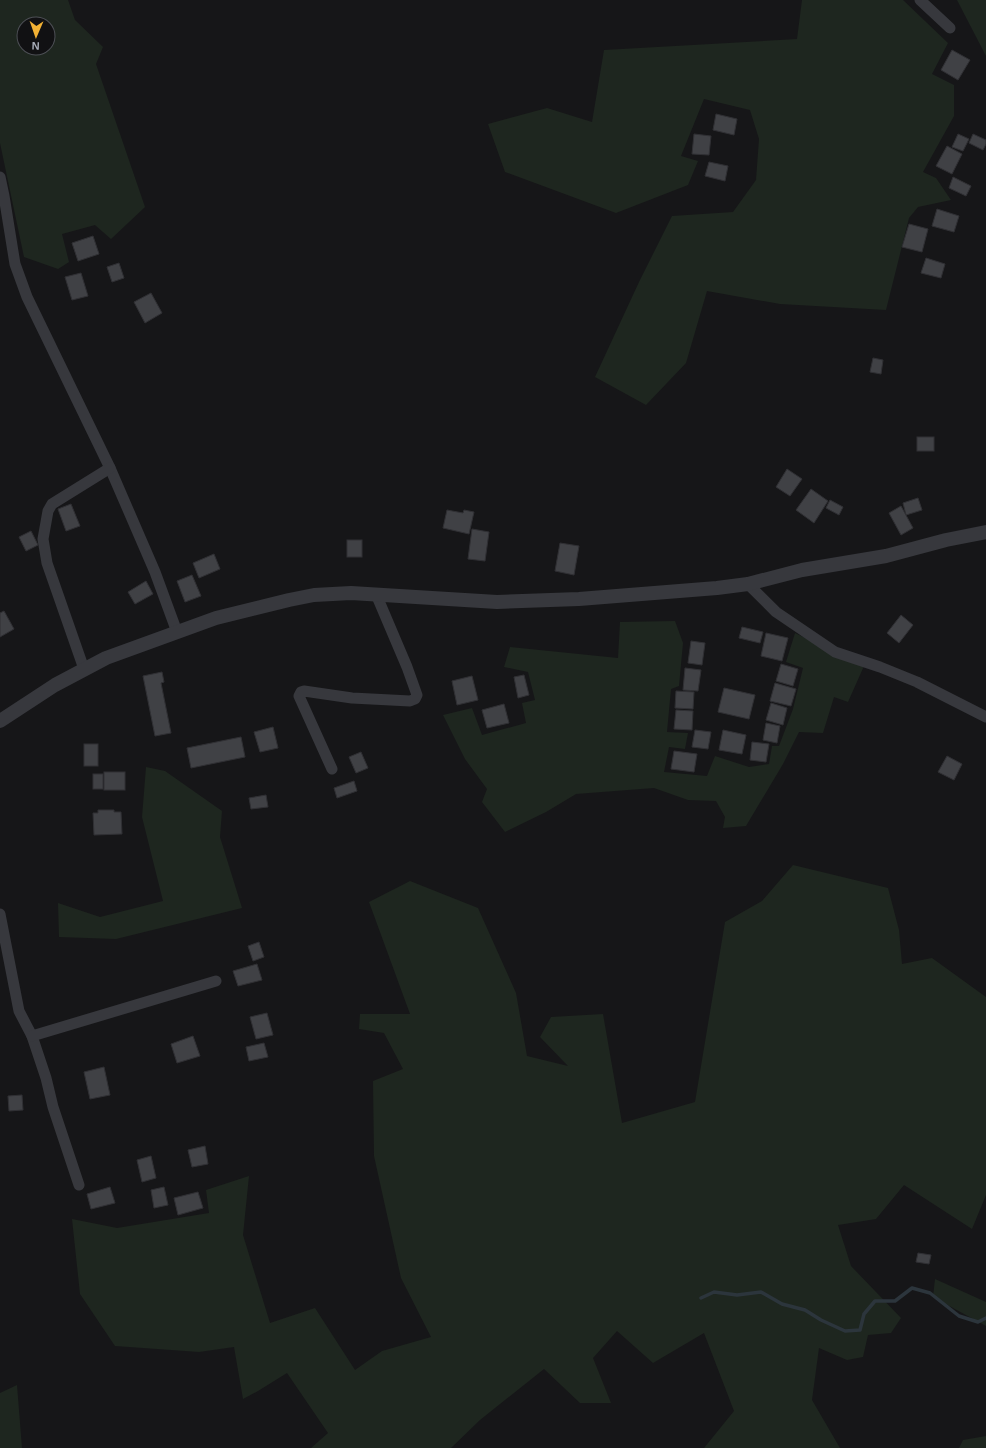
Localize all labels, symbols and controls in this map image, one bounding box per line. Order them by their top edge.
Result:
north arrow [16,16,56,56]
text: N [31,40,40,52]

